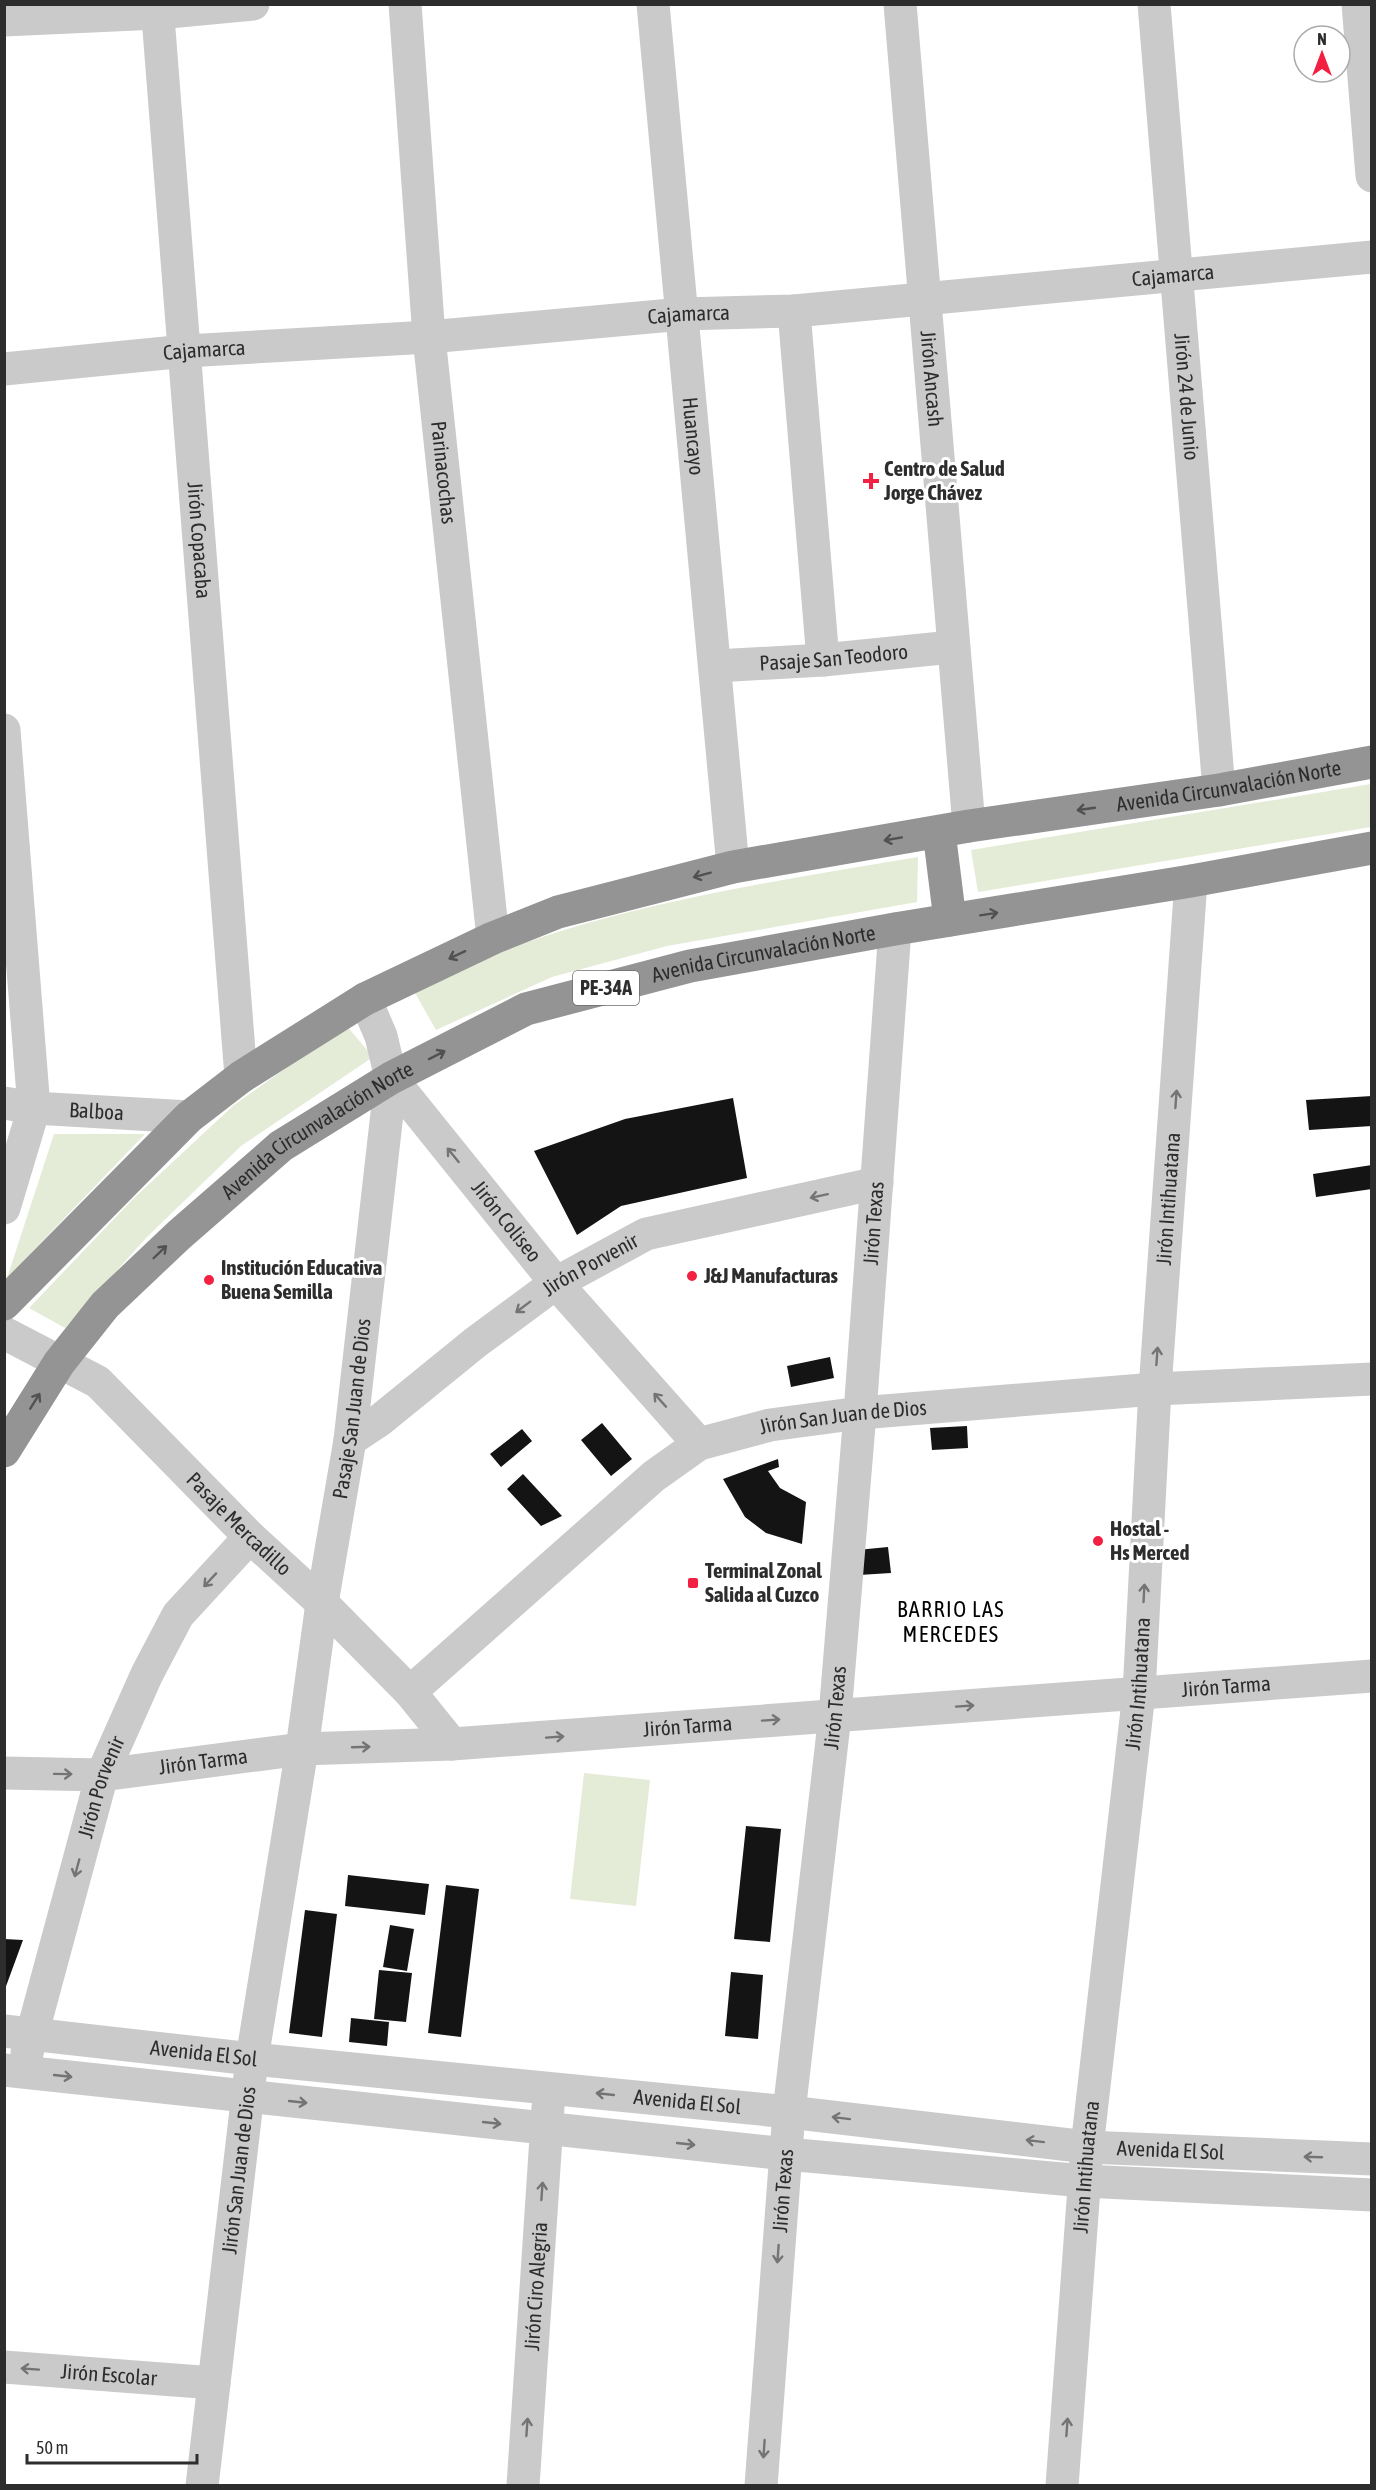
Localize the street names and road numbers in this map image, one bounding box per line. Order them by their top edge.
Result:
street label: Cajamarca [1131,259,1215,290]
street label: Cajamarca [646,300,730,328]
street label: Jirón Ancash [916,330,948,428]
street label: Jirón 24 de Junio [1170,332,1205,461]
street label: Cajamarca [162,335,246,364]
street label: Huancayo [678,396,710,476]
street label: Parinacochas [427,420,462,525]
street label: Jirón Copacaba [183,481,217,600]
street label: Pasaje San Teodoro [759,639,909,675]
street label: Avenida Circunvalación Norte [1115,755,1343,816]
street label: Avenida Circunvalación Norte [649,920,877,987]
road number: PE-34A [573,971,639,1005]
street label: Avenida Circunvalación Norte [216,1056,417,1203]
street label: Balboa [68,1097,125,1124]
street label: Jirón Intihuatana [1151,1131,1184,1266]
street label: Jirón Coliseo [467,1175,547,1266]
street label: Jirón Texas [858,1181,888,1266]
street label: Jirón Porvenir [537,1227,643,1300]
street label: Pasaje San Juan de Dios [327,1317,375,1501]
street label: Jirón San Juan de Dios [756,1395,928,1438]
street label: Pasaje Mercadillo [182,1467,297,1580]
street label: Jirón Intihuatana [1120,1617,1154,1751]
street label: Jirón Texas [818,1665,850,1751]
street label: Jirón Tarma [1181,1671,1271,1701]
street label: Jirón Tarma [642,1710,733,1741]
street label: Jirón Porvenir [73,1731,129,1841]
street label: Jirón Tarma [157,1743,249,1779]
street label: Avenida El Sol [149,2035,259,2071]
street label: Avenida El Sol [633,2084,743,2118]
street label: Jirón San Juan de Dios [216,2085,260,2255]
street label: Jirón Intihuatana [1068,2099,1103,2234]
street label: Avenida El Sol [1116,2135,1225,2164]
street label: Jirón Texas [767,2148,797,2233]
street label: Jirón Ciro Alegria [519,2221,551,2352]
street label: Jirón Escolar [60,2358,158,2390]

